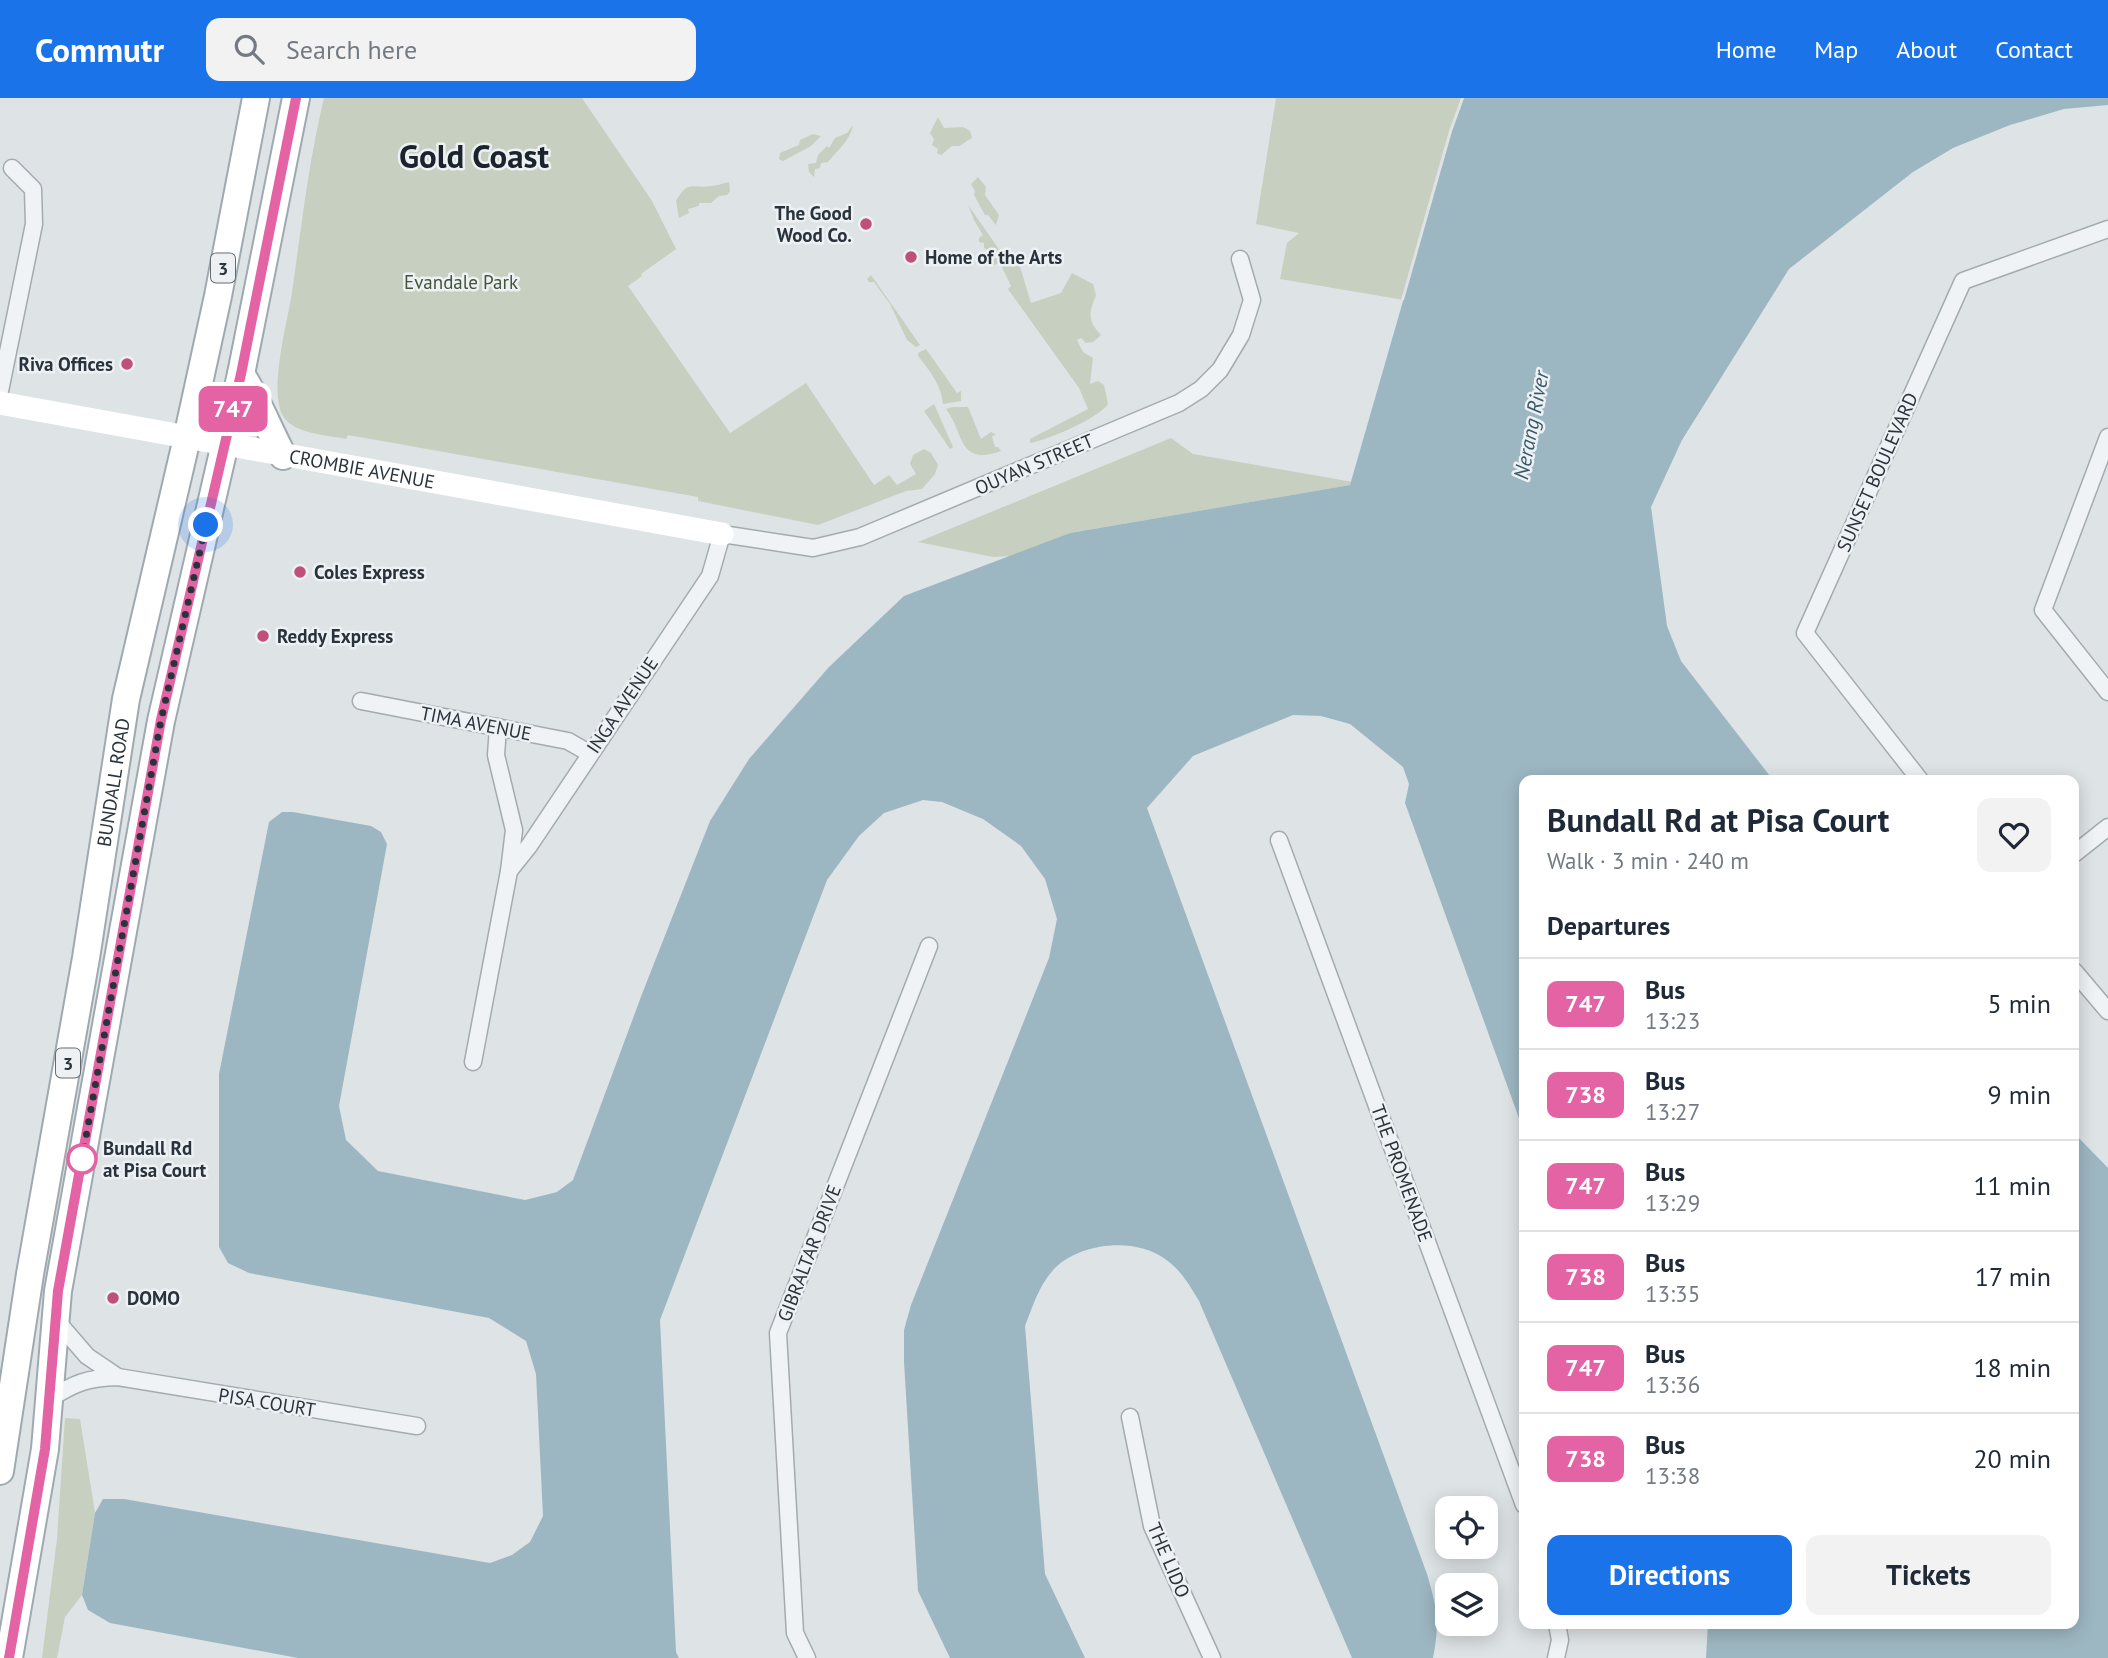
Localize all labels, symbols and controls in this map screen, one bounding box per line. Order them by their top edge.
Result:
search box [206,18,696,81]
text: Commutr [35,28,164,71]
icon: search [230,30,268,68]
text: Search here [286,33,417,66]
text: Home [1716,34,1776,65]
text: Map [1814,34,1858,65]
text: About [1896,34,1957,65]
text: Contact [1995,34,2073,65]
district label: Gold Coast [399,134,549,177]
place label: The Good Wood Co. [774,201,852,247]
marker: The Good Wood Co. [858,216,874,232]
place label: Home of the Arts [925,245,1062,269]
marker: Home of the Arts [903,249,919,265]
road number: 3 [211,253,235,282]
park label: Evandale Park [404,270,518,294]
place label: Riva Offices [18,352,113,376]
marker: Riva Offices [119,356,135,372]
water label: Nerang River [1507,366,1555,482]
line badge: 747 [193,386,273,432]
street label: SUNSET BOULEVARD [1831,389,1923,555]
text: 747 [213,393,253,424]
street label: OUYAN STREET [971,428,1097,500]
street label: CROMBIE AVENUE [287,444,437,494]
your location [188,507,223,542]
place label: Coles Express [314,560,425,584]
marker: Coles Express [292,564,308,580]
place label: Reddy Express [277,624,393,648]
marker: Reddy Express [255,628,271,644]
street label: INGA AVENUE [581,652,663,758]
street label: TIMA AVENUE [418,700,534,746]
street label: BUNDALL ROAD [91,716,135,848]
text: Bundall Rd at Pisa Court [1547,798,1889,841]
button: heart [1977,798,2051,872]
text: Walk · 3 min · 240 m [1547,846,1749,875]
text: Departures [1547,909,1670,942]
text: Bus [1645,973,1685,1006]
text: 5 min [1988,987,2051,1020]
text: 747 [1565,988,1606,1019]
text: 13:23 [1645,1006,1700,1035]
road number: 3 [56,1048,80,1078]
text: Bus [1645,1064,1685,1097]
text: 9 min [1988,1078,2051,1111]
text: 738 [1565,1079,1606,1110]
text: 13:27 [1645,1097,1700,1126]
street label: THE PROMENADE [1366,1101,1438,1245]
place label: Bundall Rd at Pisa Court [103,1136,206,1182]
marker: Bundall Rd at Pisa Court [67,1144,97,1174]
text: Bus [1645,1155,1685,1188]
text: 11 min [1973,1169,2051,1202]
text: 747 [1565,1170,1606,1201]
street label: GIBRALTAR DRIVE [772,1181,846,1325]
text: 13:29 [1645,1188,1700,1217]
text: Bus [1645,1246,1685,1279]
text: 17 min [1975,1260,2051,1293]
text: 738 [1565,1261,1606,1292]
text: 13:35 [1645,1279,1700,1308]
place label: DOMO [127,1286,180,1310]
marker: DOMO [105,1290,121,1306]
text: Bus [1645,1337,1685,1370]
text: 18 min [1973,1351,2051,1384]
text: 747 [1565,1352,1606,1383]
text: 13:36 [1645,1370,1700,1399]
street label: PISA COURT [217,1382,318,1422]
text: Bus [1645,1428,1685,1461]
text: 20 min [1973,1442,2051,1475]
text: 738 [1565,1443,1606,1474]
text: 13:38 [1645,1461,1700,1490]
map controls [1435,1496,1498,1636]
button: locate [1435,1496,1498,1559]
street label: THE LIDO [1142,1519,1196,1601]
button: Directions [1547,1535,1792,1615]
button: Tickets [1806,1535,2051,1615]
button: layers [1435,1573,1498,1636]

